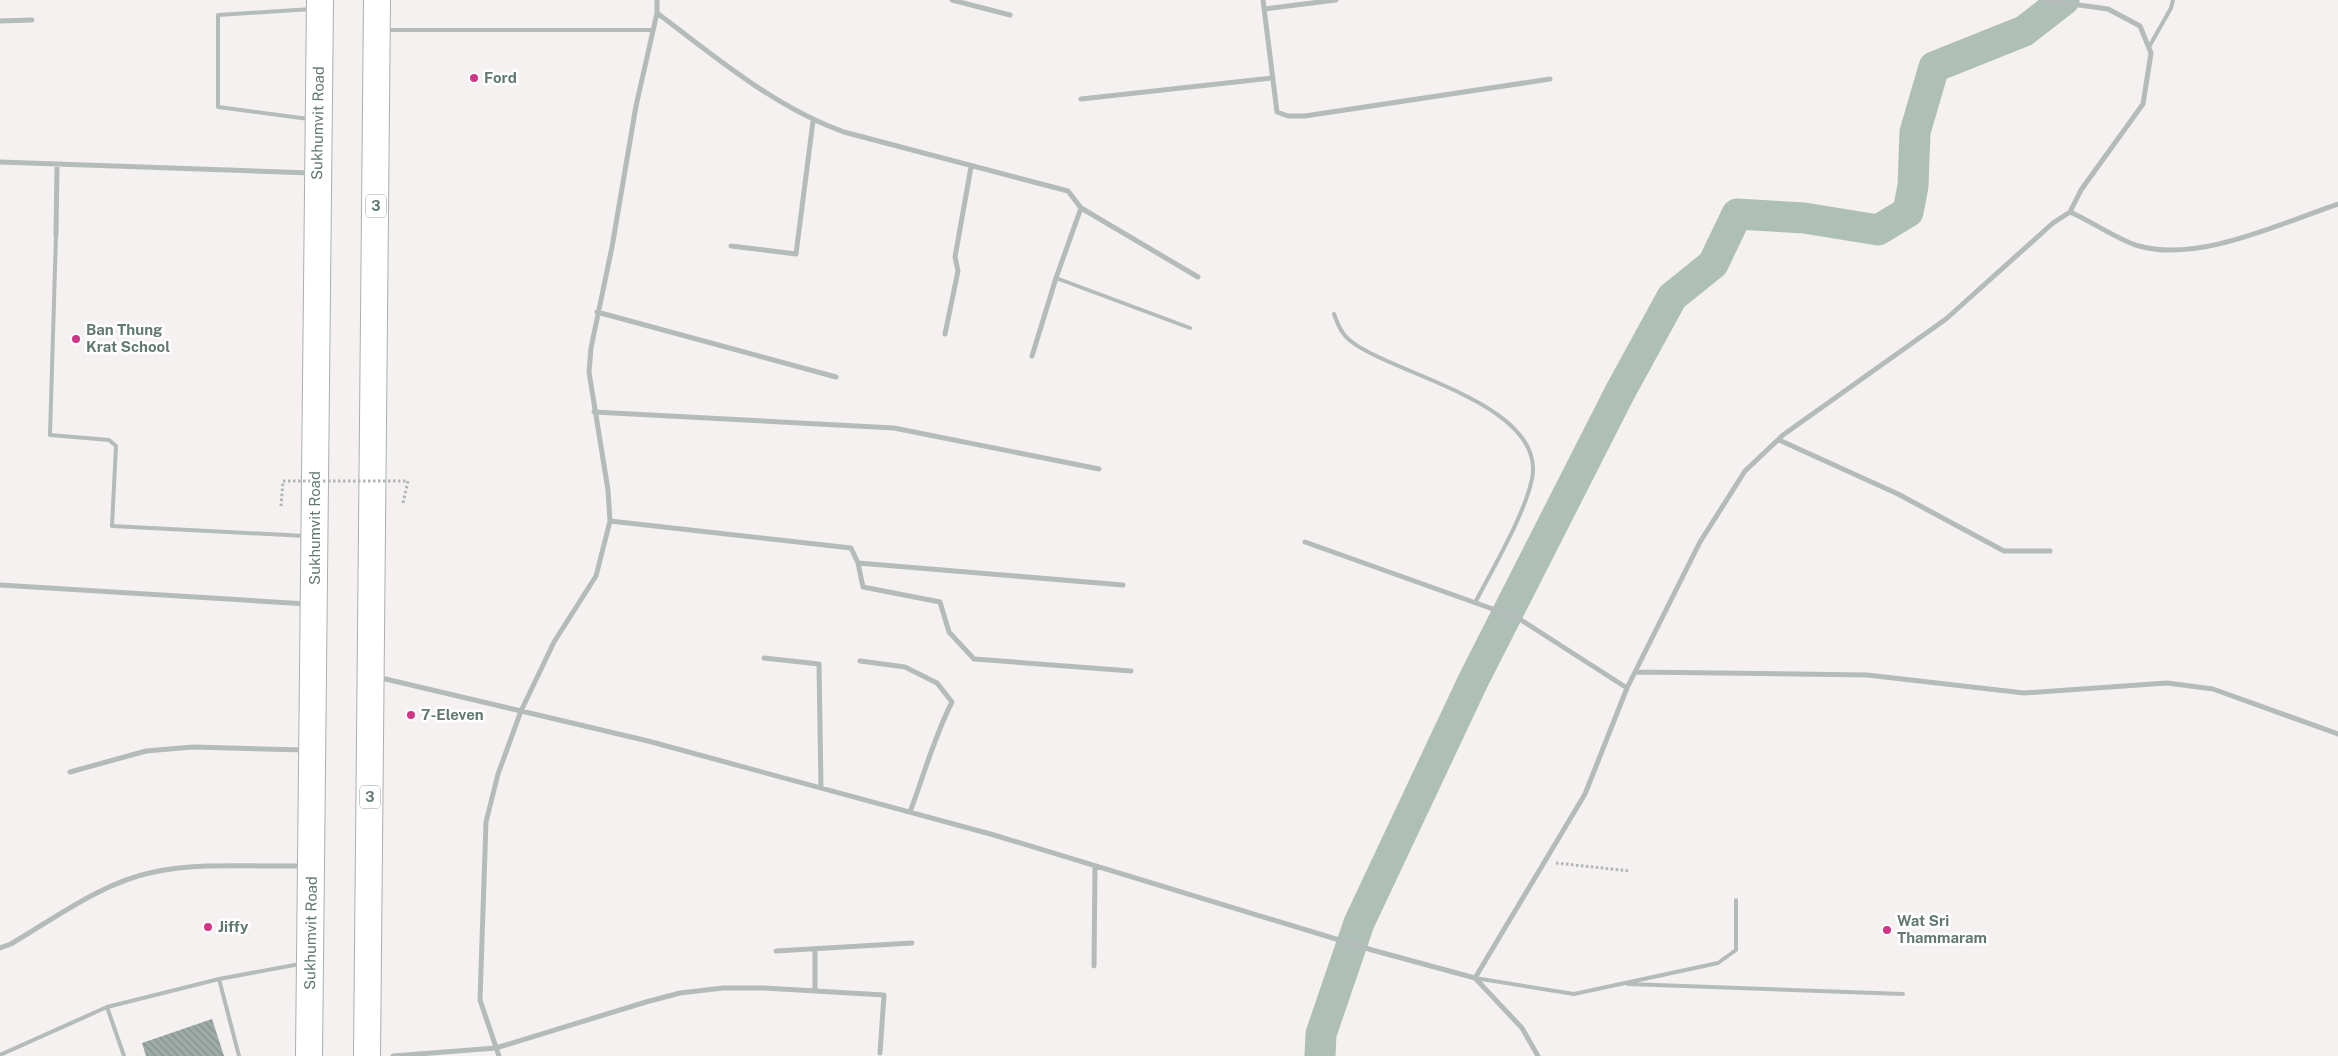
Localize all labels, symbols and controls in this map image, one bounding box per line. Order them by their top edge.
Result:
street label: Sukhumvit Road [308,66,327,180]
place label: Ford [484,69,517,86]
marker: Ford [468,72,480,84]
road number: 3 [366,195,386,218]
place label: Ban Thung Krat School [86,321,170,355]
marker: Ban Thung Krat School [70,333,82,345]
street label: Sukhumvit Road [306,471,323,585]
place label: 7-Eleven [421,706,484,723]
marker: 7-Eleven [405,709,417,721]
road number: 3 [360,786,380,809]
street label: Sukhumvit Road [301,876,320,990]
place label: Wat Sri Thammaram [1897,912,1987,946]
place label: Jiffy [218,918,249,935]
marker: Jiffy [202,921,214,933]
marker: Wat Sri Thammaram [1881,924,1893,936]

